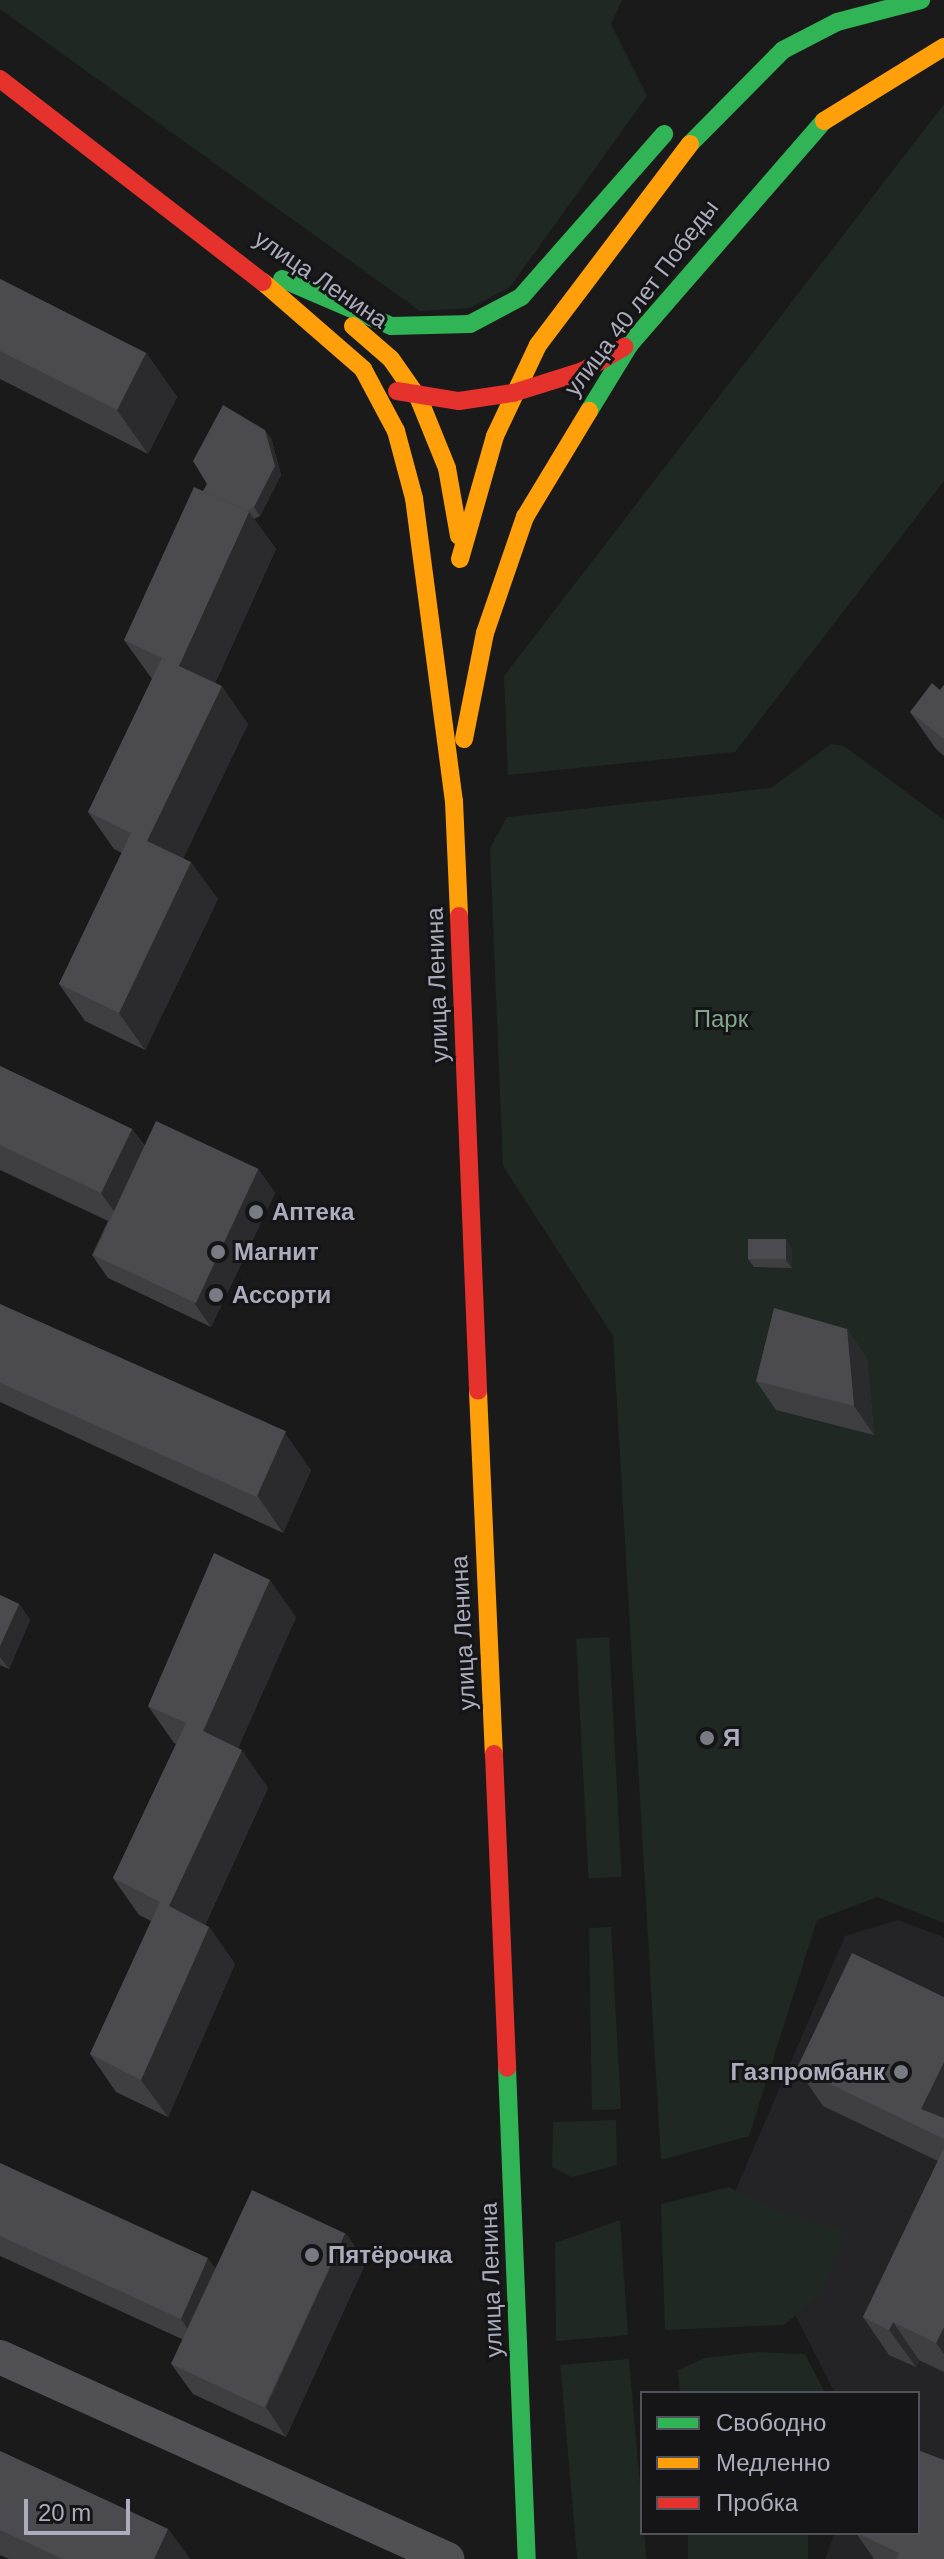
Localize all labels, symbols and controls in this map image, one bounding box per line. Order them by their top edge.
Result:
street label: улица 40 лет Победы [558,194,724,402]
street label: улица Ленина [249,224,393,334]
street label: улица Ленина [420,907,454,1063]
park label: Парк [694,1005,748,1033]
place label: Аптека [272,1198,354,1226]
marker: Аптека [247,1203,265,1221]
place label: Магнит [234,1238,319,1266]
marker: Магнит [209,1243,227,1261]
place label: Ассорти [232,1281,331,1309]
marker: Ассорти [207,1286,225,1304]
street label: улица Ленина [445,1555,481,1711]
place label: Я [723,1724,740,1752]
marker: Я [698,1729,716,1747]
place label: Газпромбанк [731,2058,885,2086]
marker: Газпромбанк [892,2063,910,2081]
street label: улица Ленина [474,2202,508,2358]
place label: Пятёрочка [328,2241,452,2269]
marker: Пятёрочка [303,2246,321,2264]
legend [640,2391,920,2535]
text: Свободно [716,2409,826,2436]
text: Медленно [716,2449,830,2476]
scale bar [28,2483,134,2533]
text: Пробка [716,2489,798,2516]
text: 20 m [38,2499,91,2526]

